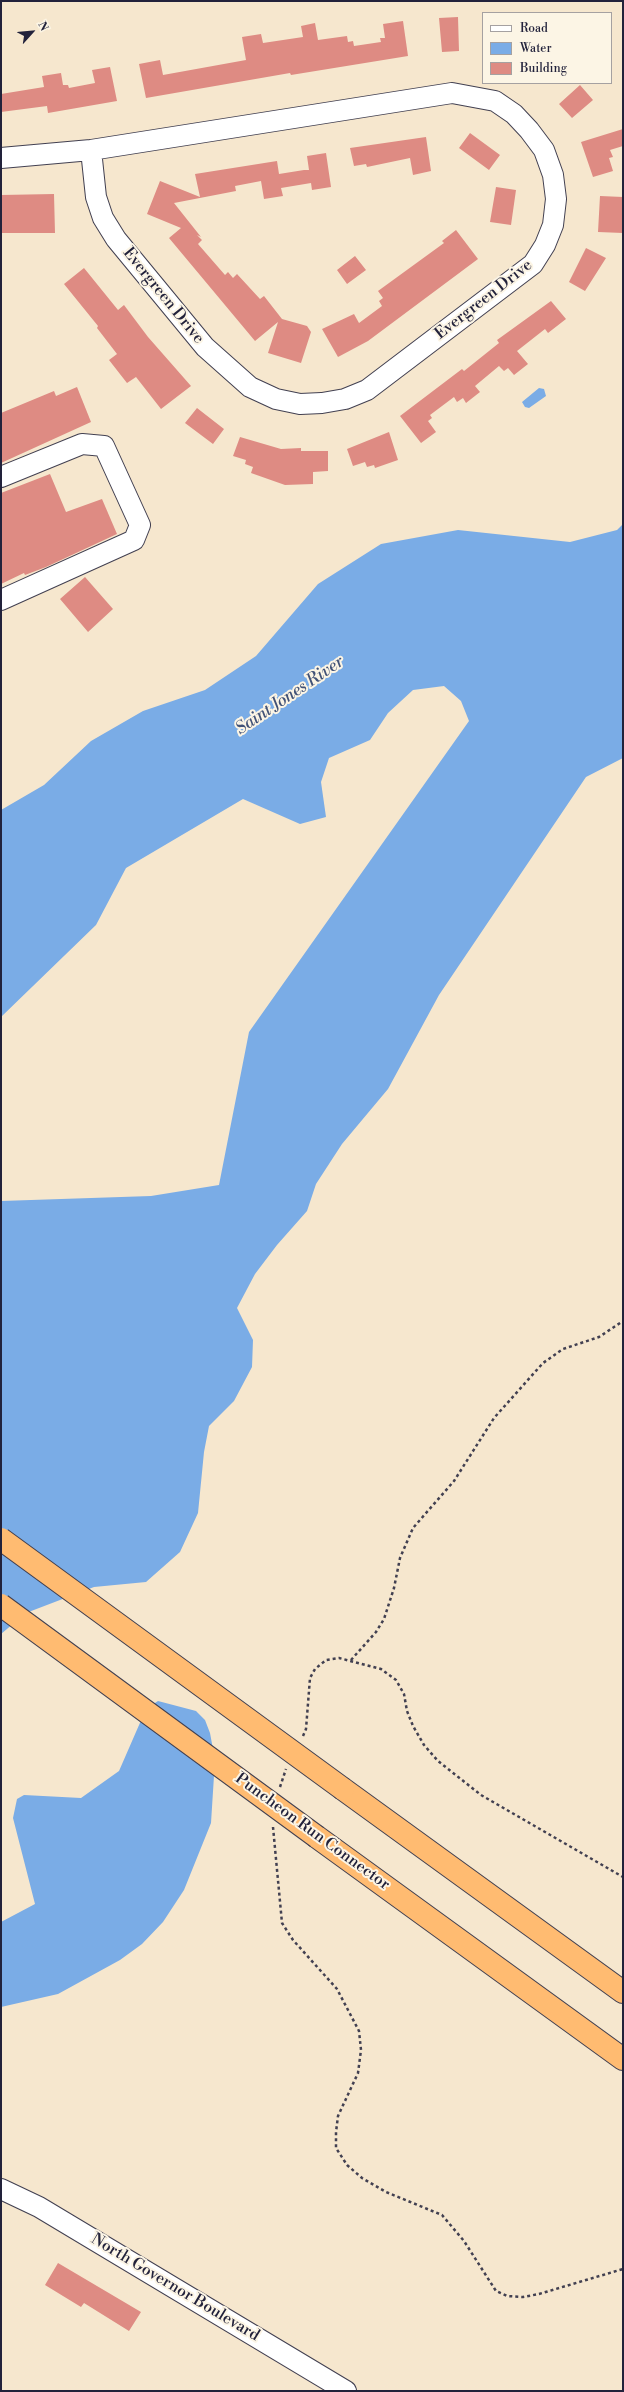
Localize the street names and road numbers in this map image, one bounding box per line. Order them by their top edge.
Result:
street label: Evergreen Drive [118,244,208,348]
street label: Evergreen Drive [431,256,537,344]
street label: Puncheon Run Connector [231,1769,393,1895]
street label: North Governor Boulevard [87,2230,263,2346]

